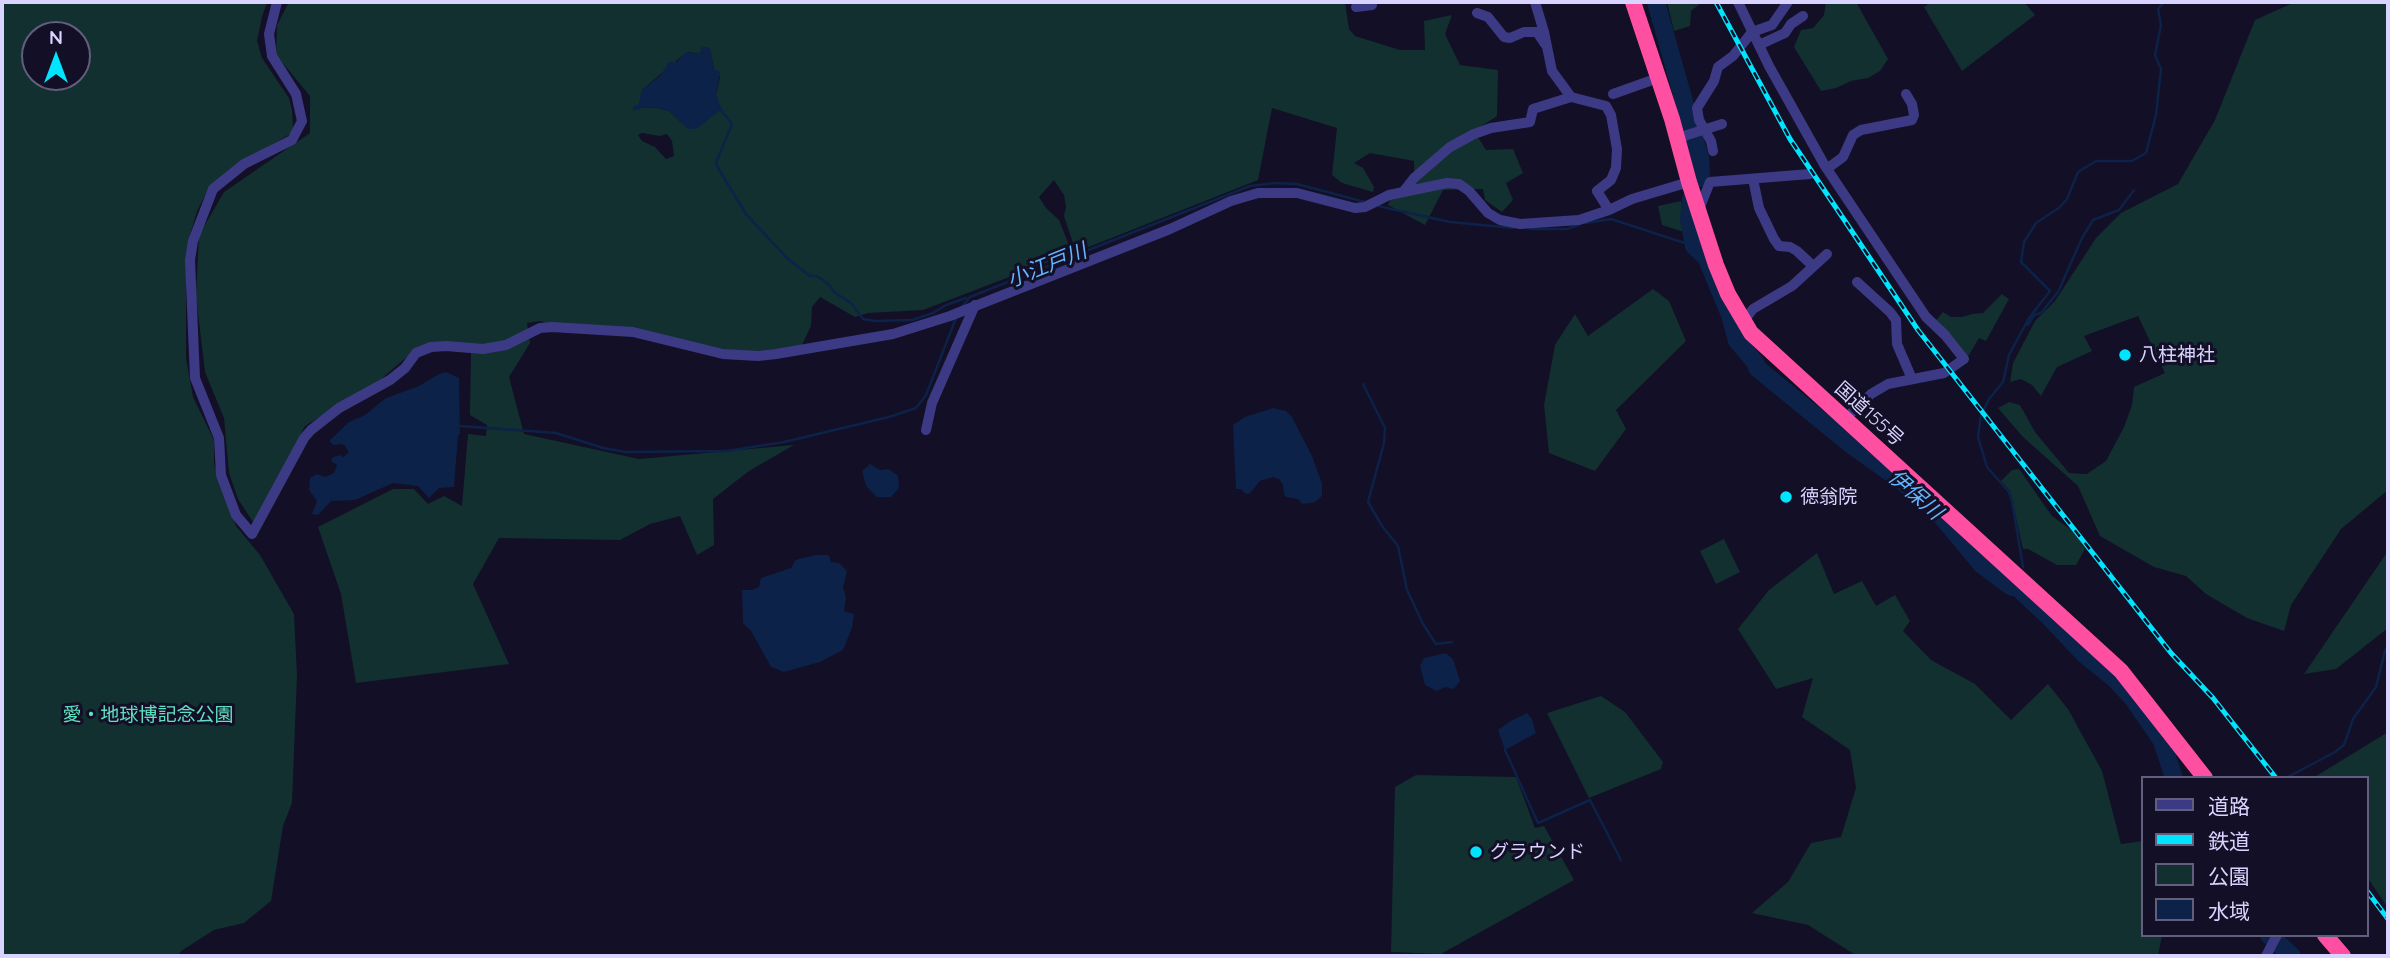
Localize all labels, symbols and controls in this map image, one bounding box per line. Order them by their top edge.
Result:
north arrow [21,21,91,91]
text: N [49,25,63,49]
water label: 小江戸川 [1003,239,1091,293]
place label: 八柱神社 [2139,344,2215,366]
marker: 八柱神社 [2117,347,2133,363]
street label: 国道155号 [1830,377,1908,451]
water label: 伊保川 [1883,465,1947,525]
place label: 徳翁院 [1800,486,1857,508]
marker: 徳翁院 [1778,489,1794,505]
park label: 愛・地球博記念公園 [63,704,233,726]
legend [2142,776,2369,937]
text: 道路 [2208,793,2250,819]
text: 鉄道 [2208,828,2250,854]
place label: グラウンド [1490,841,1585,863]
marker: グラウンド [1468,844,1484,860]
text: 公園 [2208,863,2250,889]
text: 水域 [2208,898,2250,924]

